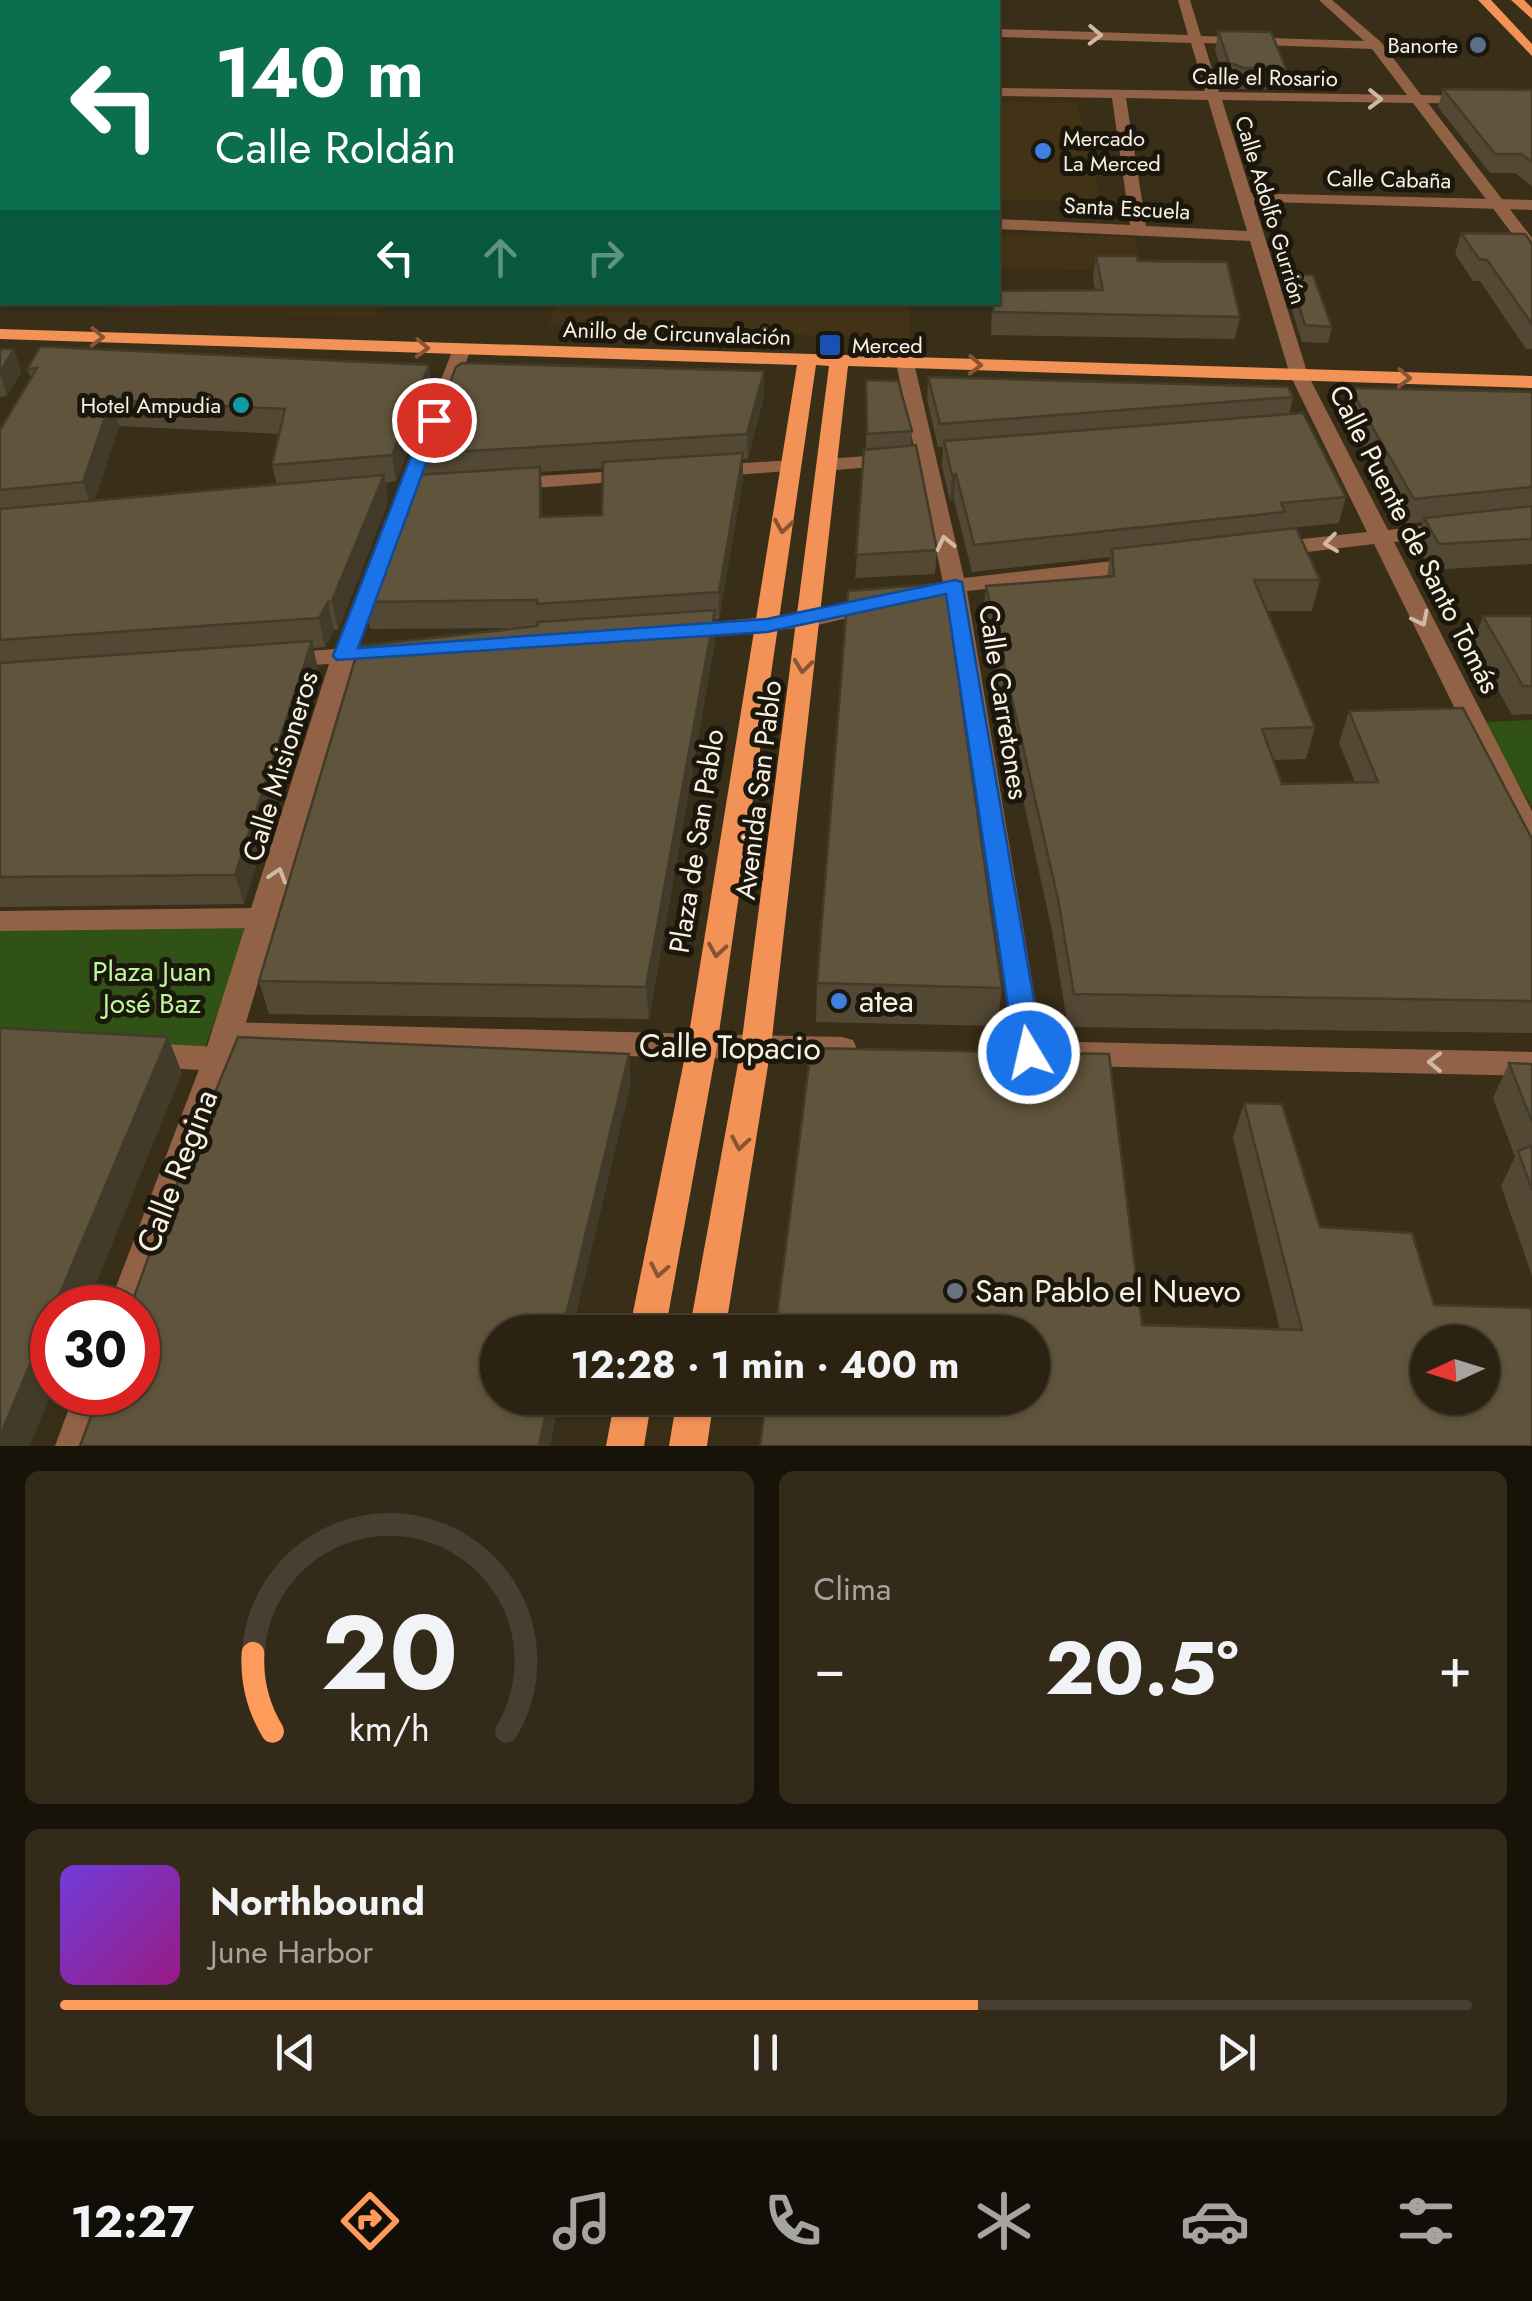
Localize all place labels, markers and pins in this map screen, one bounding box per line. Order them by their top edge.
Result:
place label: Banorte [1387,29,1458,61]
marker: Banorte [1467,34,1489,56]
place label: Mercado La Merced [1063,122,1161,179]
marker: Mercado La Merced [1032,140,1054,162]
place label: Merced [852,329,923,361]
marker: Merced [817,332,843,358]
pin [392,378,477,463]
place label: Hotel Ampudia [80,389,221,421]
marker: Hotel Ampudia [230,394,252,416]
place label: atea [859,978,914,1024]
marker: atea [828,990,850,1012]
place label: San Pablo el Nuevo [975,1268,1241,1314]
marker: San Pablo el Nuevo [944,1280,966,1302]

